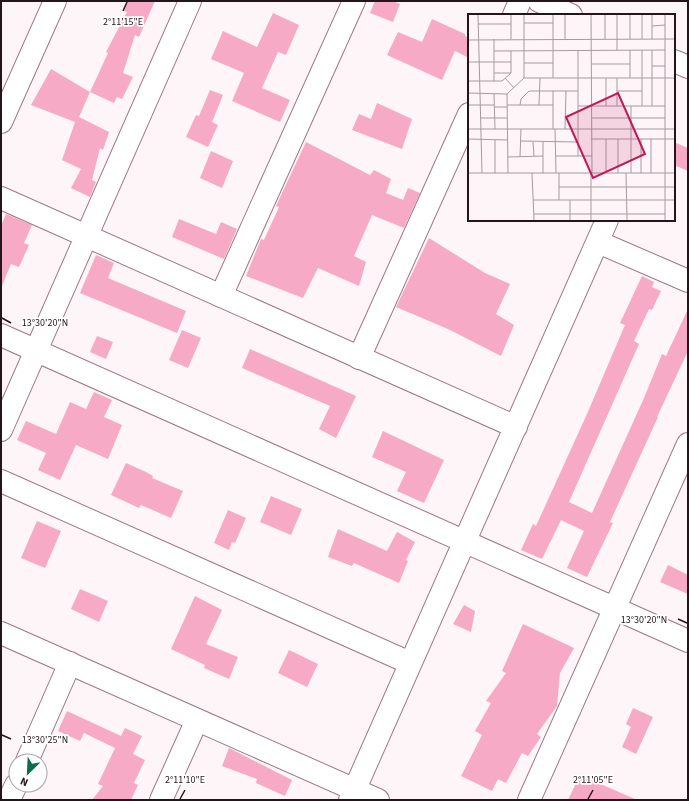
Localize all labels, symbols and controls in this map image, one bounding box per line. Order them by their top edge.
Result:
inset map [468,14,675,221]
text: 2°11'15"E [103,15,143,29]
text: 13°30'20"N [22,316,68,330]
text: 13°30'20"N [621,613,667,627]
text: 13°30'25"N [22,733,68,747]
north arrow [8,753,48,793]
text: N [18,773,31,790]
text: 2°11'10"E [165,773,205,787]
text: 2°11'05"E [573,773,613,787]

